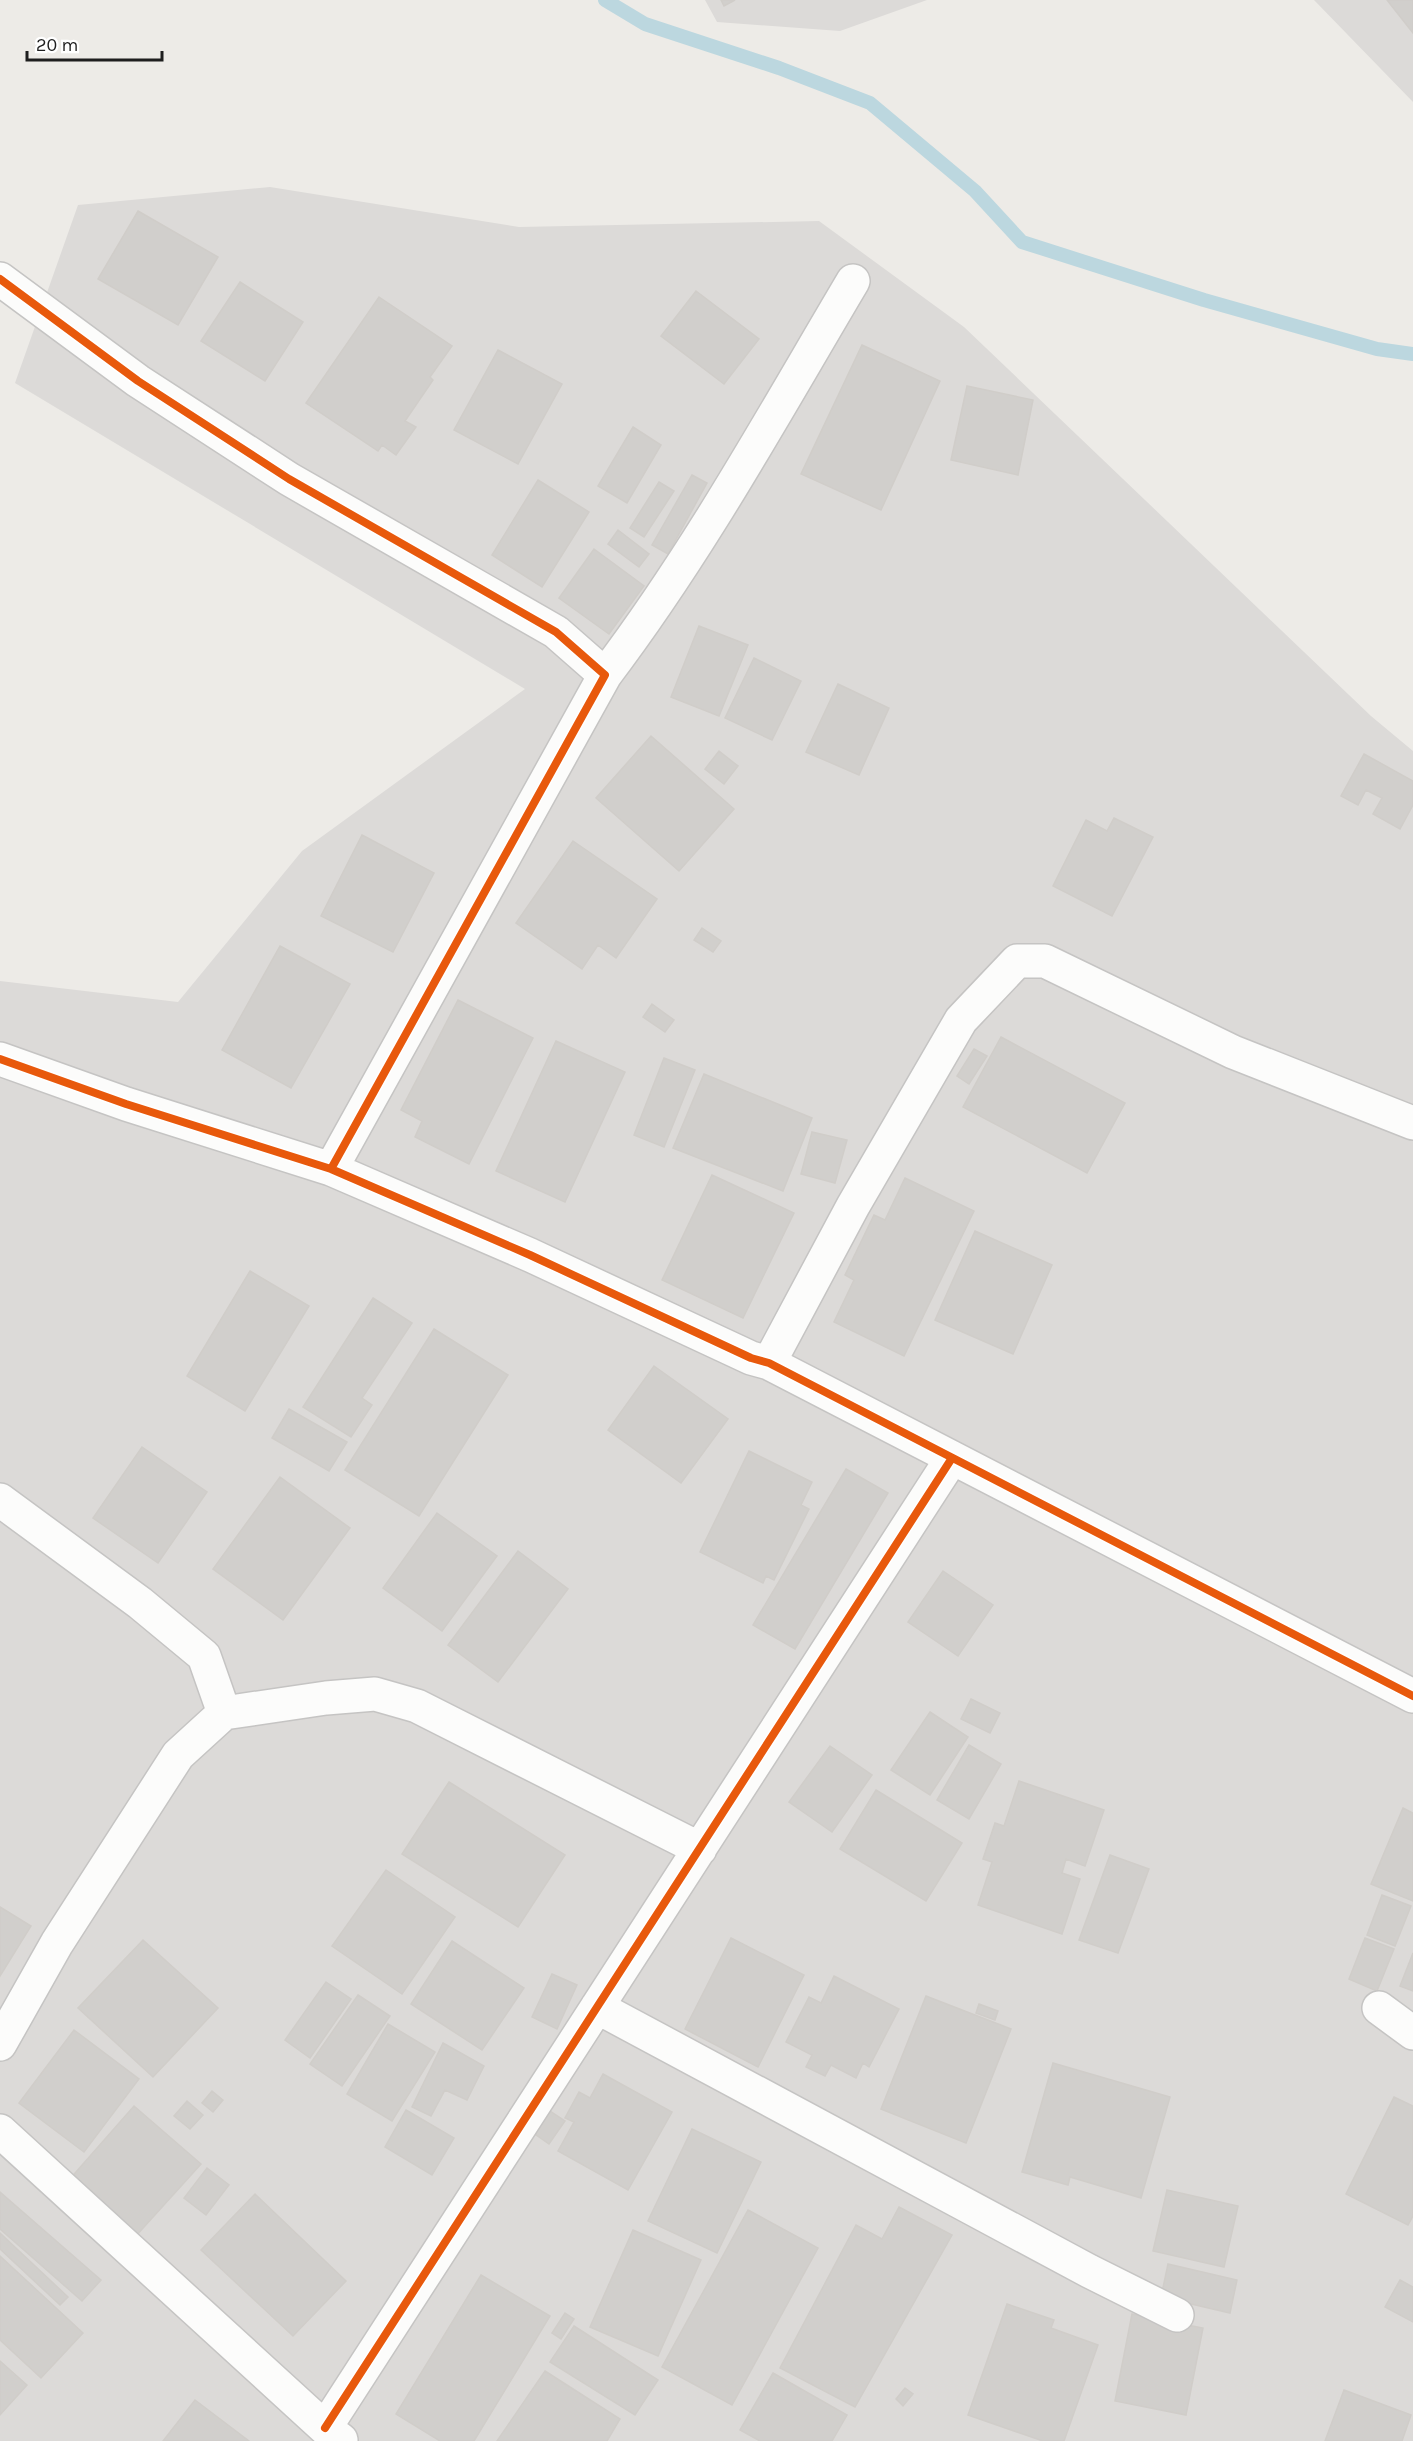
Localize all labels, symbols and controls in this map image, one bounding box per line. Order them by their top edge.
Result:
scale bar [27,24,162,62]
text: 20 m [36,34,78,56]

